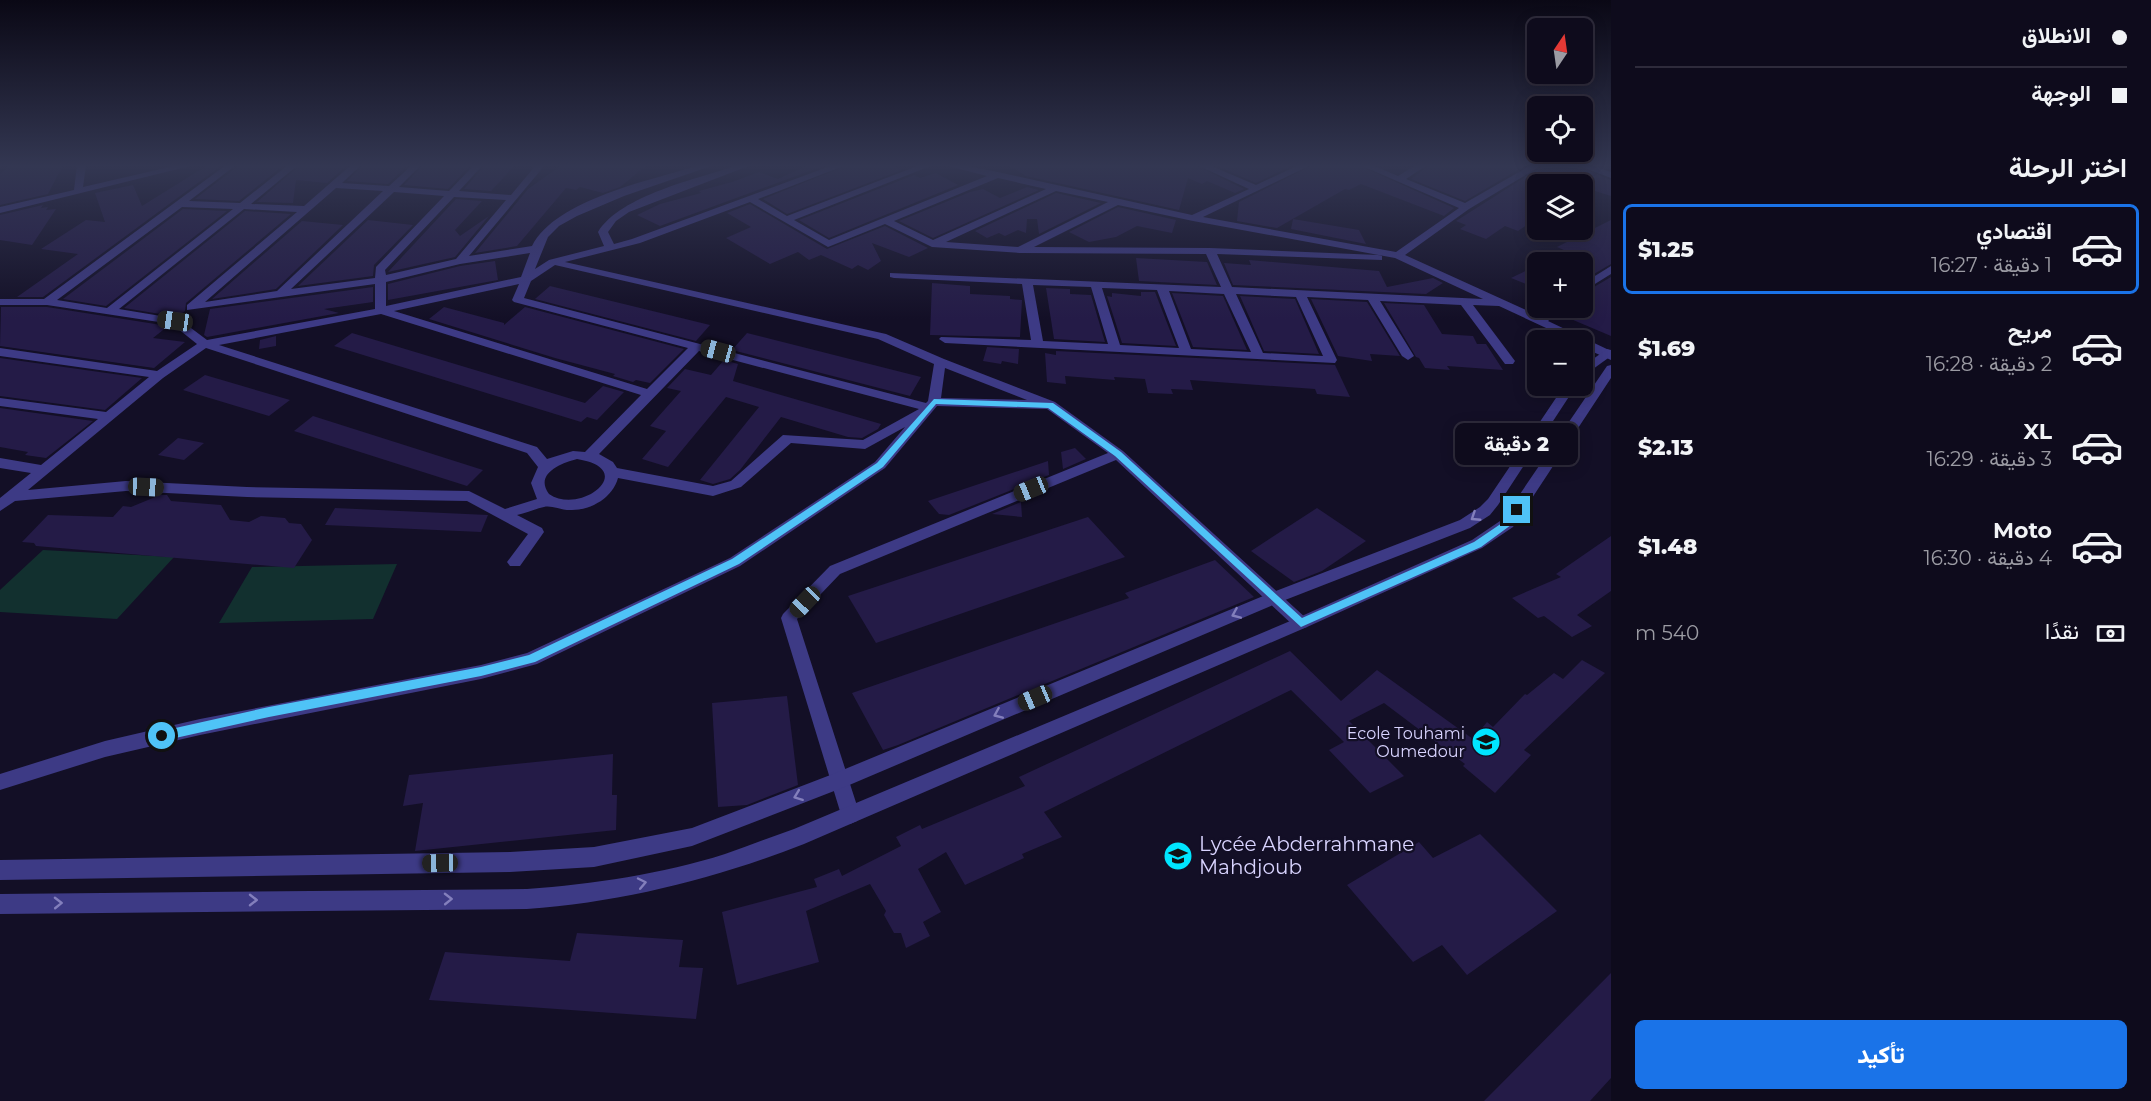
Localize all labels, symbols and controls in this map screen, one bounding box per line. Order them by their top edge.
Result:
north arrow [1527,18,1593,84]
map controls [1527,18,1593,396]
text: الانطلاق [2022,22,2091,49]
text: الوجهة [2031,80,2091,107]
button: locate [1527,96,1593,162]
text: اختر الرحلة [2009,151,2127,184]
button: layers [1527,174,1593,240]
text: اقتصادي [1976,218,2052,245]
icon: car [2070,222,2124,276]
text: $1.25 [1638,236,1694,263]
button: + [1527,252,1593,318]
text: 1 دقيقة · 16:27 [1931,253,2052,277]
car [156,310,194,332]
text: مريح [2008,317,2052,344]
icon: car [2070,321,2124,375]
button: − [1527,330,1593,396]
text: $1.69 [1638,335,1695,362]
car [698,338,738,364]
text: 2 دقيقة · 16:28 [1926,352,2052,376]
text: XL [2023,418,2052,445]
icon: car [2070,420,2124,474]
callout: 2 دقيقة [1456,423,1579,465]
text: 2 دقيقة [1484,432,1549,456]
text: $2.13 [1638,434,1694,461]
text: 3 دقيقة · 16:29 [1926,447,2052,471]
car [1011,474,1051,504]
car [128,477,164,497]
route end [1503,496,1530,523]
one-way arrow [1471,510,1481,522]
text: Moto [1993,517,2052,544]
icon: car [2070,519,2124,573]
text: $1.48 [1638,533,1698,560]
text: 4 دقيقة · 16:30 [1924,546,2052,570]
car [786,583,824,621]
one-way arrow [1231,607,1242,619]
icon: cash [2094,617,2127,650]
text: نقدًا [2045,618,2079,645]
text: 540 m [1635,621,1699,645]
car [1015,683,1055,713]
one-way arrow [993,707,1004,719]
route start [148,722,175,749]
place label: Ecole Touhami Oumedour [1347,724,1465,761]
school or university icon: Ecole Touhami Oumedour [1470,726,1502,758]
one-way arrow [794,789,805,801]
place label: Lycée Abderrahmane Mahdjoub [1199,832,1414,879]
school or university icon: Lycée Abderrahmane Mahdjoub [1162,840,1194,872]
car [422,854,458,872]
one-way arrow [637,877,647,890]
one-way arrow [444,893,453,905]
one-way arrow [249,894,258,907]
one-way arrow [54,897,63,909]
button: تأكيد [1635,1020,2127,1089]

